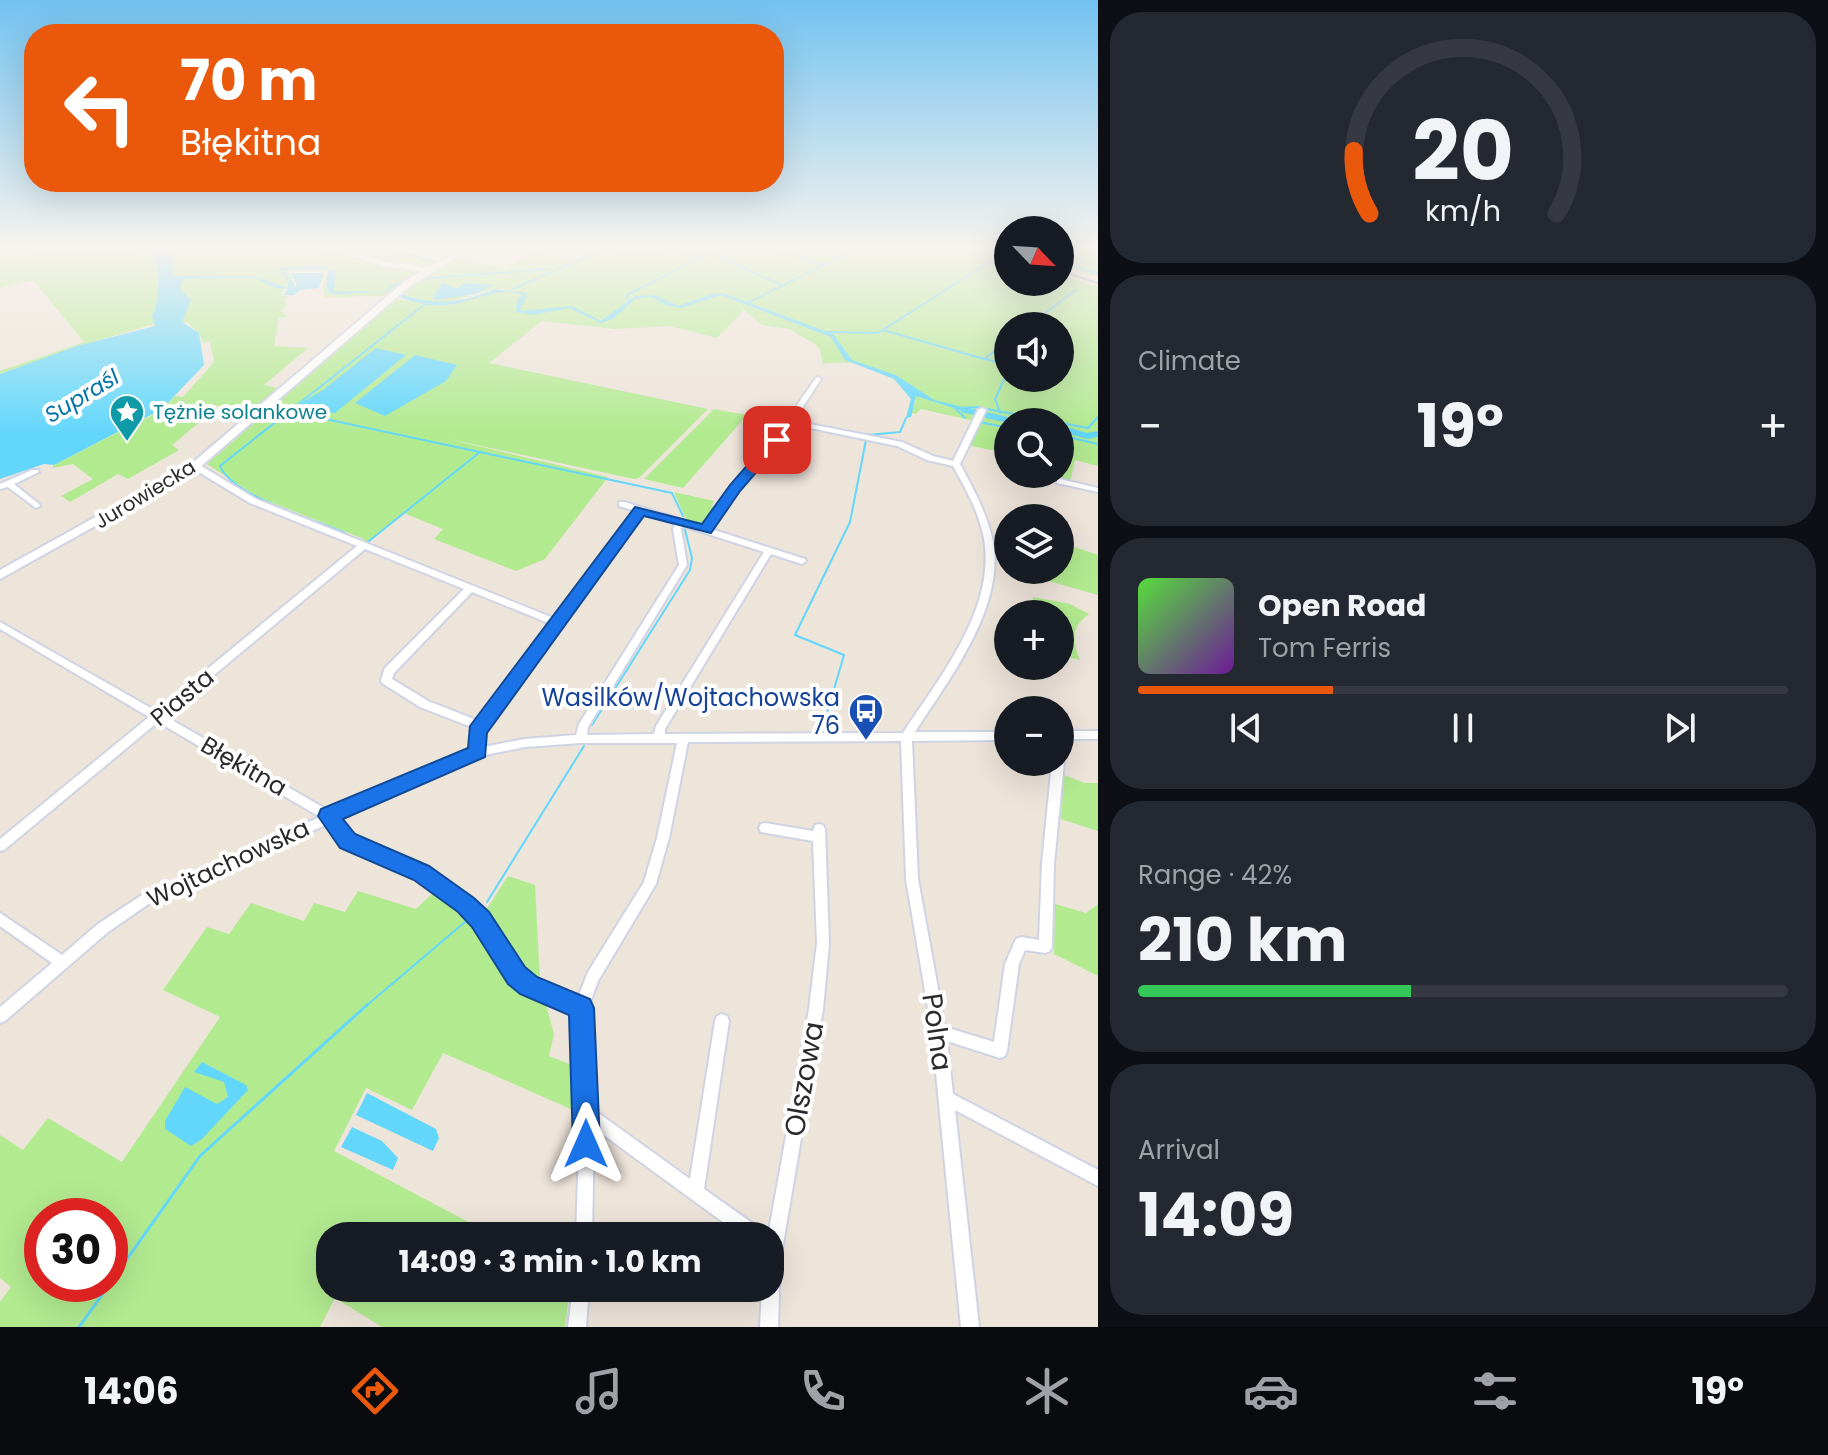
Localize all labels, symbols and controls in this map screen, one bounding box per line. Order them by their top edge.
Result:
text: 70 m [180,41,318,120]
icon: left [48,56,152,160]
text: 20 [1412,92,1514,208]
text: Błękitna [180,117,321,168]
text: km/h [1425,191,1501,231]
north arrow [994,216,1074,296]
map controls [994,216,1074,776]
button: sound [994,312,1074,392]
text: Climate [1138,343,1241,379]
water label: Supraśl [39,361,126,430]
text: 19° [1416,384,1504,468]
place icon: Tężnie solankowe [108,393,146,443]
text: − [1138,396,1162,457]
text: + [1758,396,1788,457]
place label: Tężnie solankowe [153,398,327,426]
pin [743,406,811,474]
button: search [994,408,1074,488]
icon: arrive [755,418,799,462]
street label: Jurowiecka [89,453,201,535]
button: layers [994,504,1074,584]
text: Open Road [1258,584,1426,627]
button: + [994,600,1074,680]
text: Tom Ferris [1258,630,1391,666]
street label: Piasta [143,661,221,733]
place label: Wasilków/Wojtachowska 76 [541,681,840,742]
bus stop icon: Wasilków/Wojtachowska 76 [847,692,885,742]
button: − [994,696,1074,776]
icon: previous [1224,706,1268,750]
icon: pause [1441,706,1485,750]
icon: next [1658,706,1702,750]
street label: Błękitna [195,728,293,804]
street label: Wojtachowska [141,811,315,915]
text: Range · 42% [1138,857,1292,893]
text: 210 km [1138,898,1347,982]
street label: Polna [912,991,962,1073]
street label: Olszowa [775,1018,833,1140]
position arrow [544,1102,628,1186]
text: Arrival [1138,1132,1220,1168]
text: 14:09 [1138,1173,1294,1257]
speed limit sign: 30 [24,1198,128,1302]
text: 14:09 · 3 min · 1.0 km [399,1240,701,1283]
icon: directions [347,1363,403,1419]
icon: music [571,1363,627,1419]
icon: phone [795,1363,851,1419]
icon: climate [1019,1363,1075,1419]
icon: car [1243,1363,1299,1419]
icon: filters [1467,1363,1523,1419]
text: 14:06 [84,1366,179,1417]
text: 19° [1691,1366,1744,1417]

